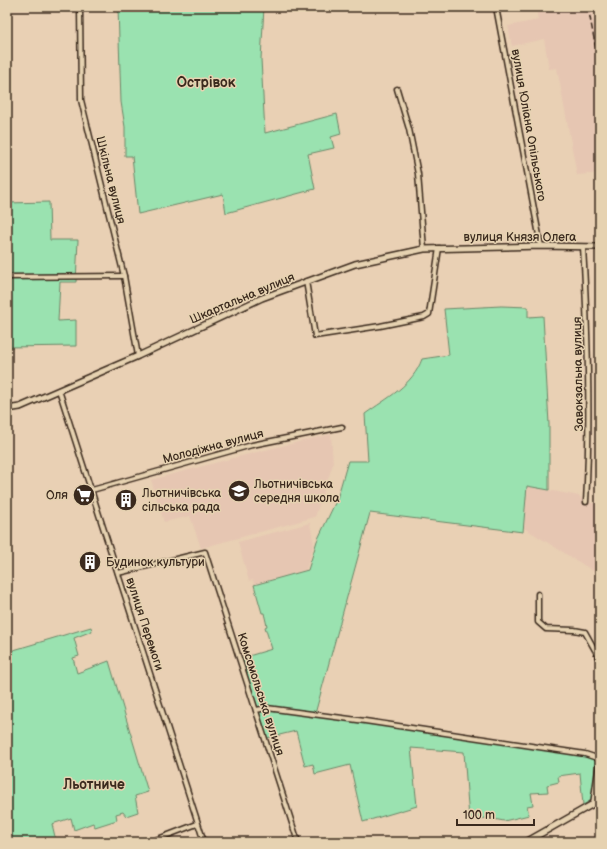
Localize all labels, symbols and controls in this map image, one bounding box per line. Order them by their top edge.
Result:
street label: вулиця Юліана Опільського [508,48,549,202]
district label: Острівок [177,74,236,91]
street label: Шкільна вулиця [92,135,129,226]
street label: вулиця Князя Олега [464,230,576,245]
street label: Шкартальна вулиця [187,269,297,327]
street label: Завокзальна вулиця [570,316,587,432]
street label: Молодіжна вулиця [161,426,265,467]
place label: Льотничівська середня школа [253,477,340,506]
school or university icon: Льотничівська середня школа [226,478,252,504]
supermarket icon: Оля [71,482,97,508]
place label: Льотничівська сільська рада [141,486,221,515]
building icon: Льотничівська сільська рада [113,487,139,513]
place label: Оля [46,488,68,503]
building icon: Будинок культури [77,549,103,575]
place label: Будинок культури [106,555,205,570]
street label: вулиця Перемоги [122,576,167,673]
street label: Комсомольська вулиця [234,631,288,758]
district label: Льотниче [62,776,125,793]
scale bar [457,801,534,827]
text: 100 m [463,808,495,823]

